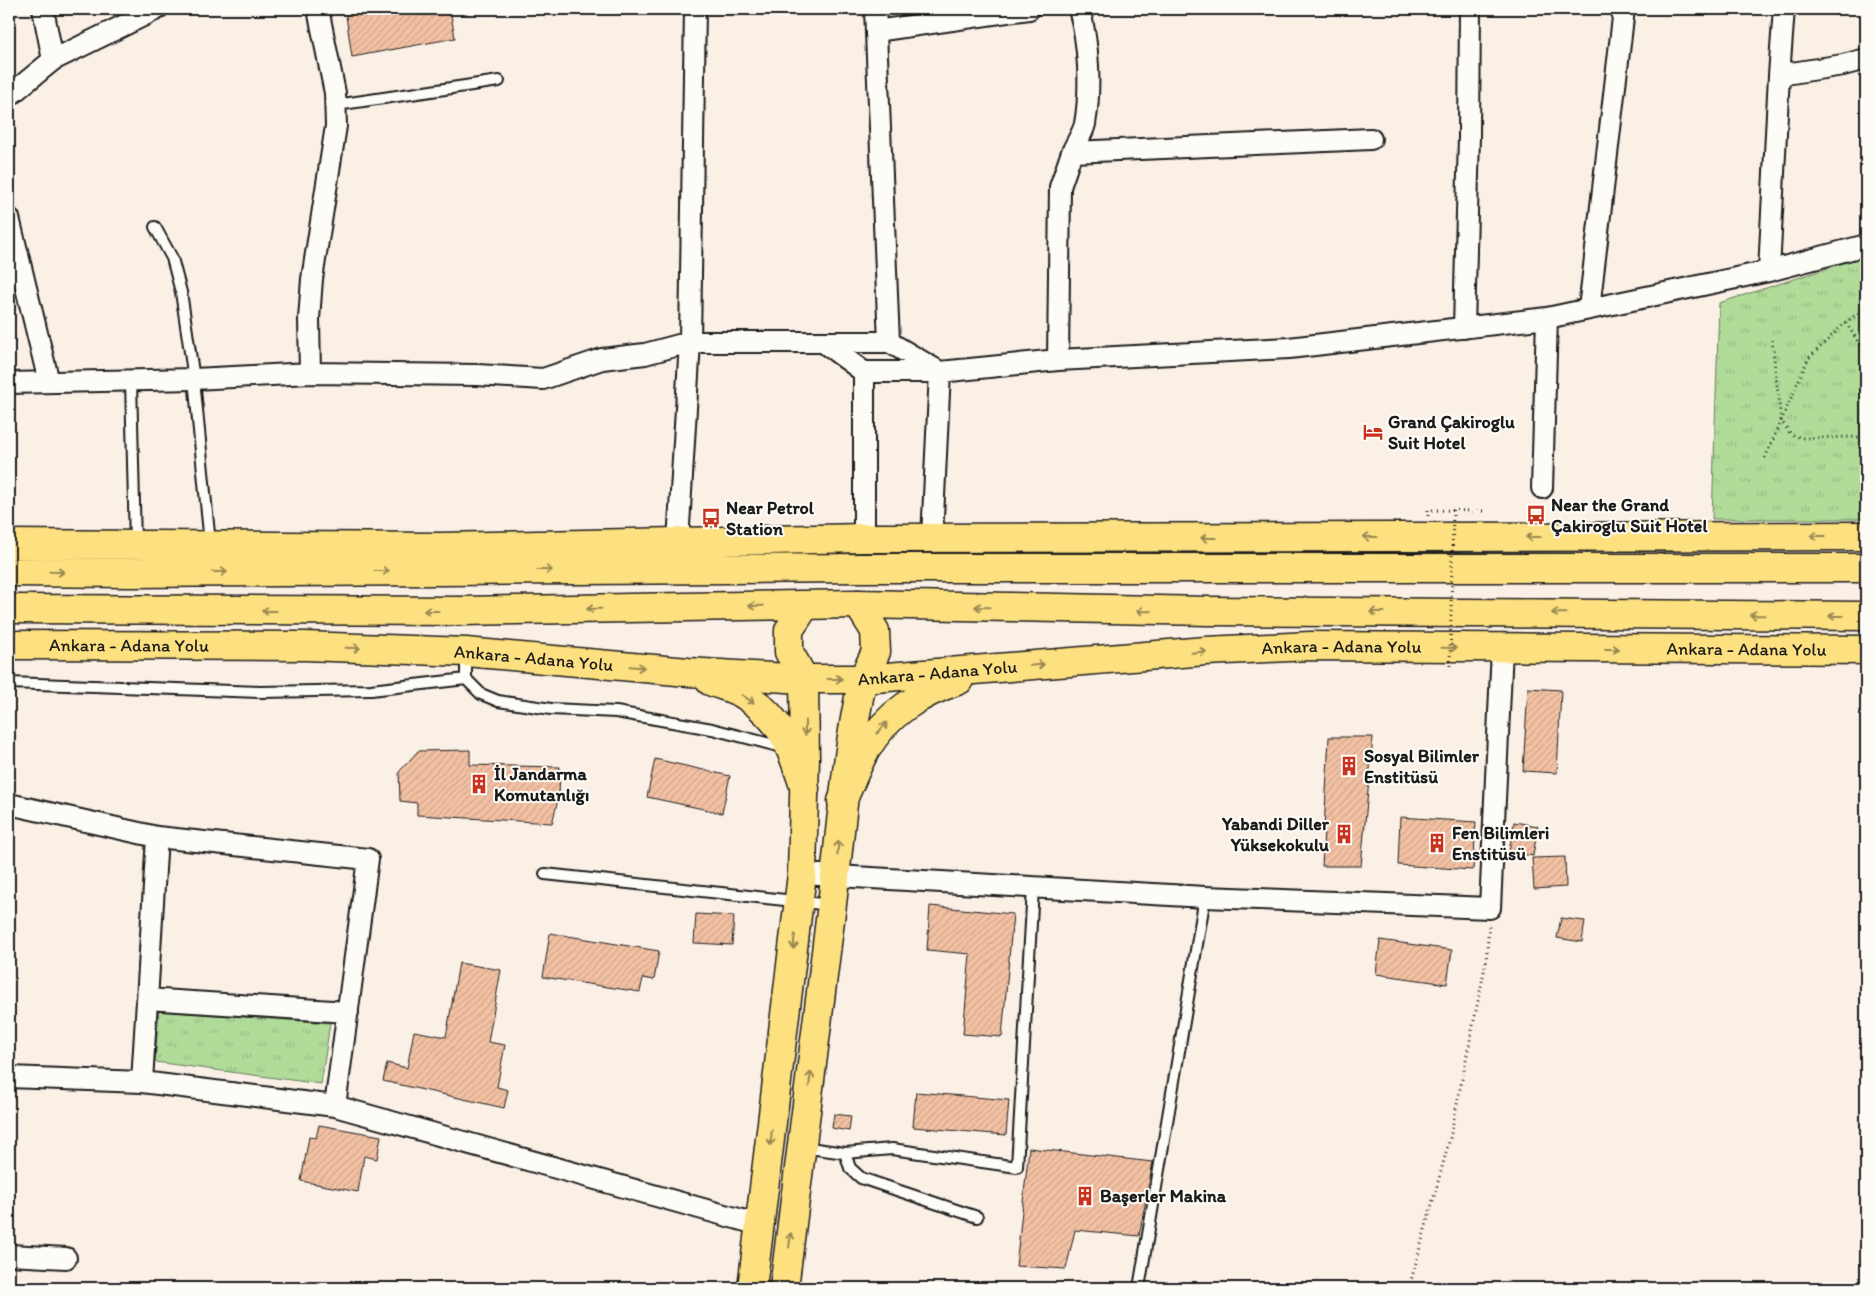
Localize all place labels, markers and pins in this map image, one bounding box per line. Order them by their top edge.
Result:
place label: Grand Çakiroglu Suit Hotel [1388,411,1515,454]
hotel icon: Grand Çakiroglu Suit Hotel [1362,421,1384,443]
place label: Near the Grand Çakiroglu Suit Hotel [1551,494,1708,537]
place label: Near Petrol Station [726,497,815,540]
bus stop icon: Near the Grand Çakiroglu Suit Hotel [1525,504,1547,526]
bus stop icon: Near Petrol Station [700,507,722,529]
place label: Sosyal Bilimler Enstitüsü [1364,745,1480,788]
building icon: Sosyal Bilimler Enstitüsü [1338,755,1360,777]
place label: İl Jandarma Komutanlığı [494,763,589,806]
building icon: İl Jandarma Komutanlığı [468,773,490,795]
place label: Yabandi Diller Yüksekokulu [1221,813,1330,856]
place label: Fen Bilimleri Enstitüsü [1452,822,1549,865]
building icon: Yabandi Diller Yüksekokulu [1333,823,1355,845]
building icon: Fen Bilimleri Enstitüsü [1426,832,1448,854]
building icon: Başerler Makina [1074,1185,1096,1207]
place label: Başerler Makina [1100,1185,1227,1207]

